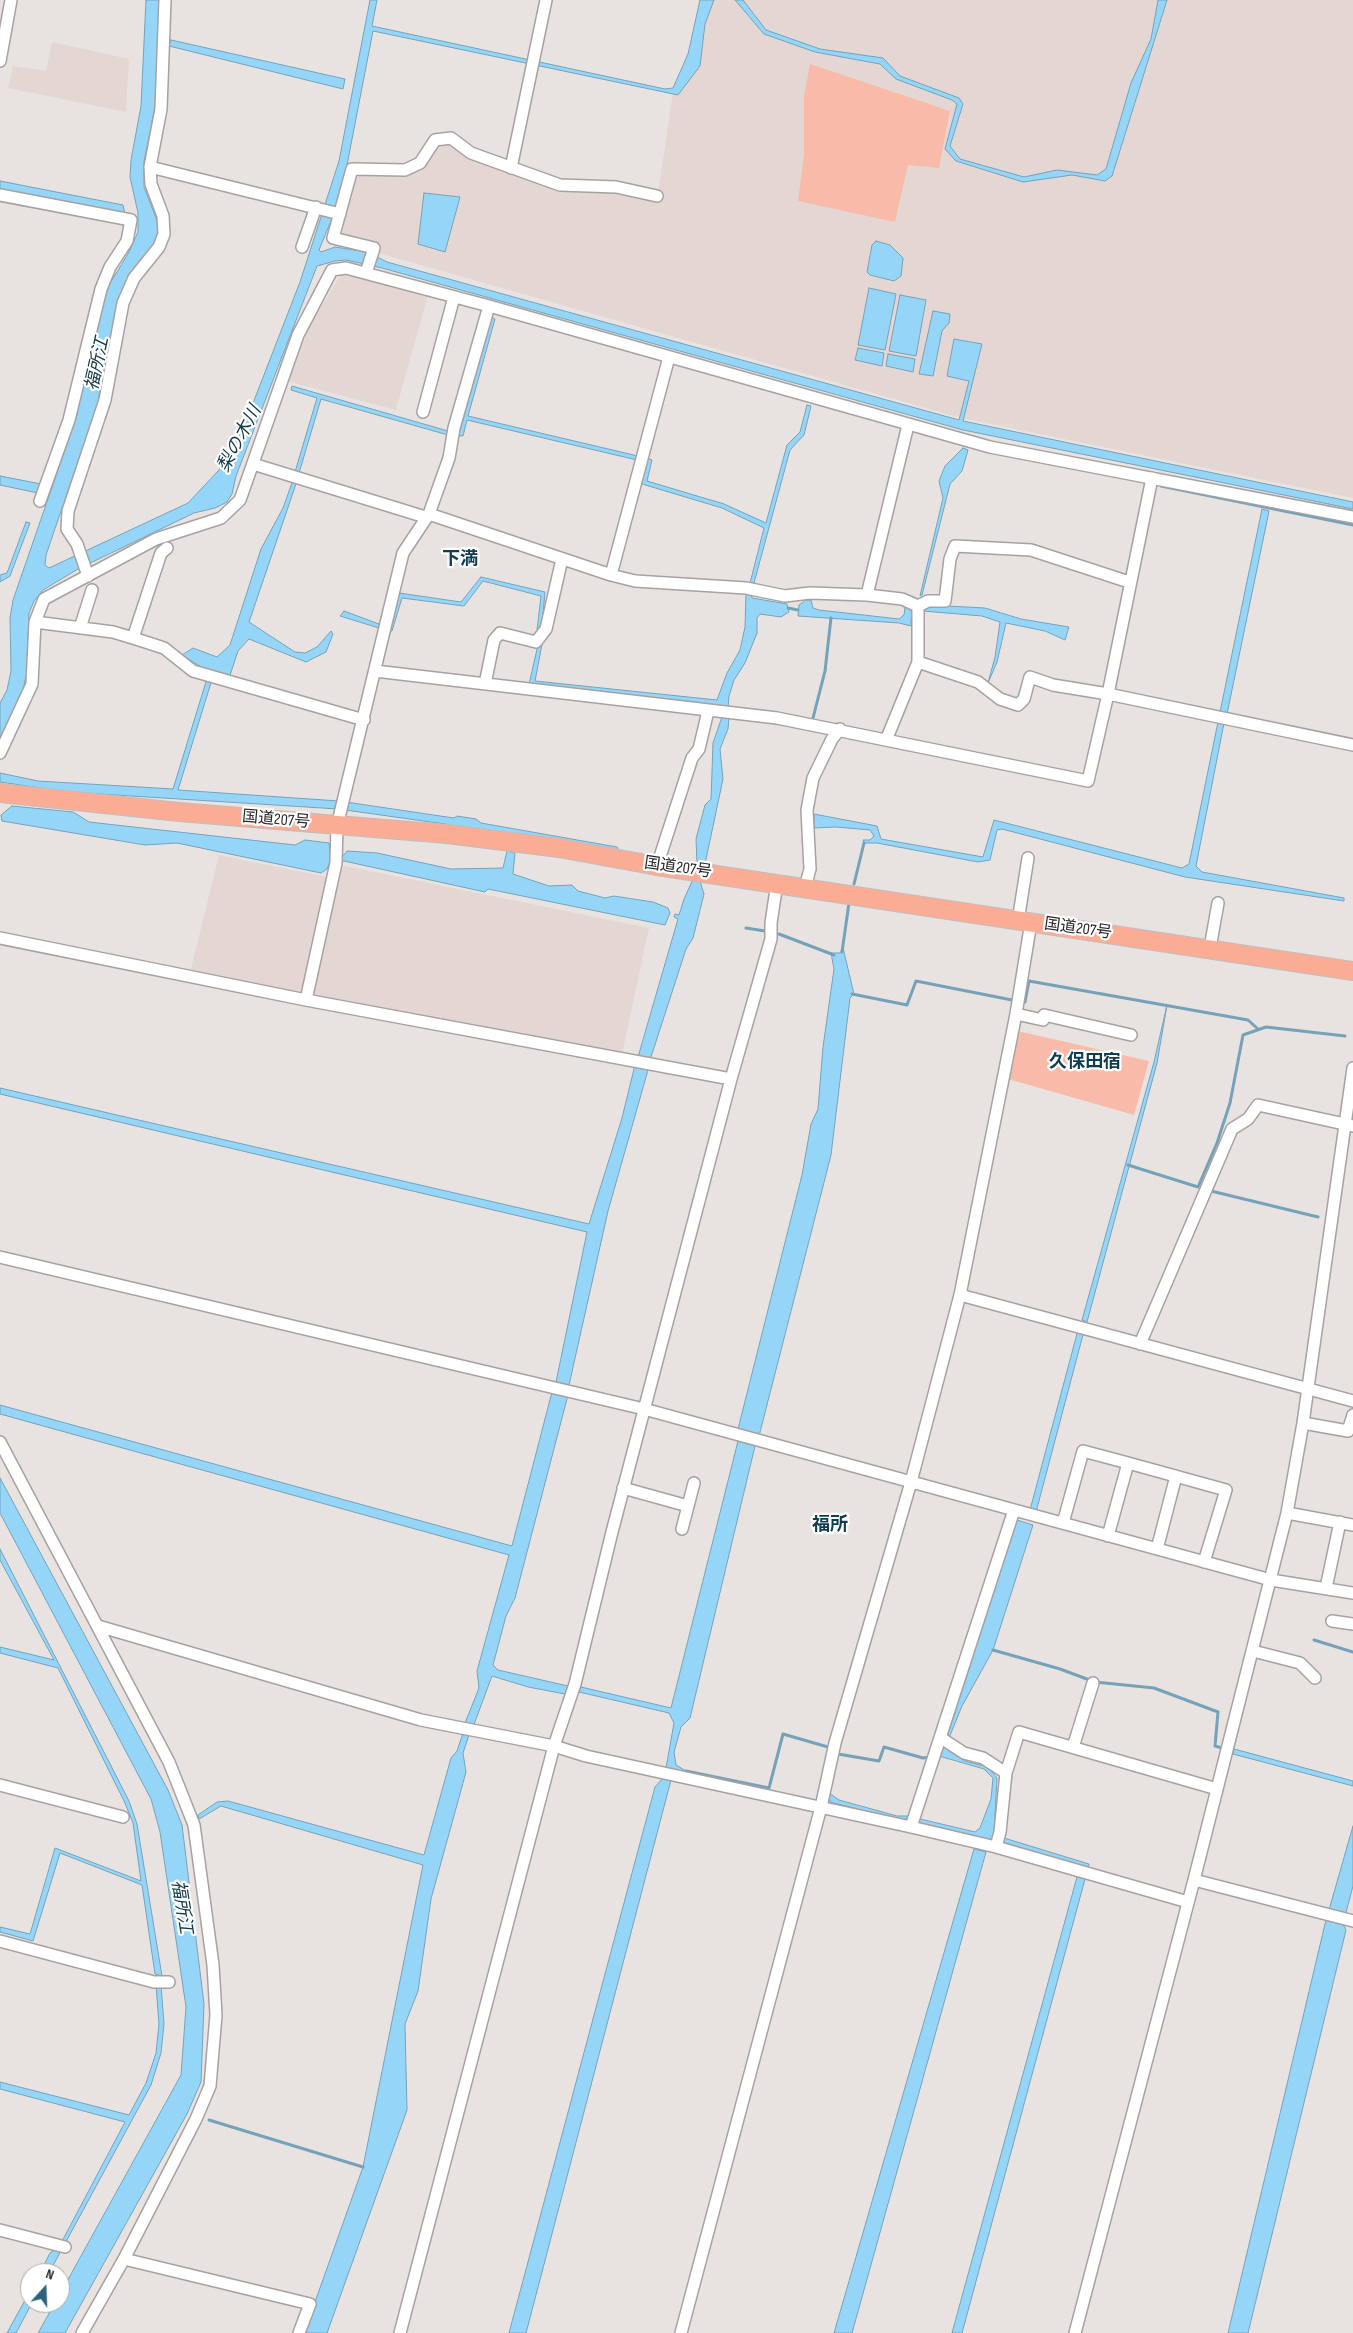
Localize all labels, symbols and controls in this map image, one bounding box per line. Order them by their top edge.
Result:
water label: 福所江 [82,335,114,393]
water label: 梨の木川 [214,402,266,476]
district label: 下満 [442,548,478,570]
street label: 国道207号 [241,807,311,833]
street label: 国道207号 [643,854,713,882]
street label: 国道207号 [1043,915,1113,943]
district label: 久保田宿 [1049,1051,1121,1073]
district label: 福所 [812,1514,848,1536]
water label: 福所江 [166,1879,196,1935]
north arrow [20,2263,70,2313]
text: N [44,2265,56,2284]

